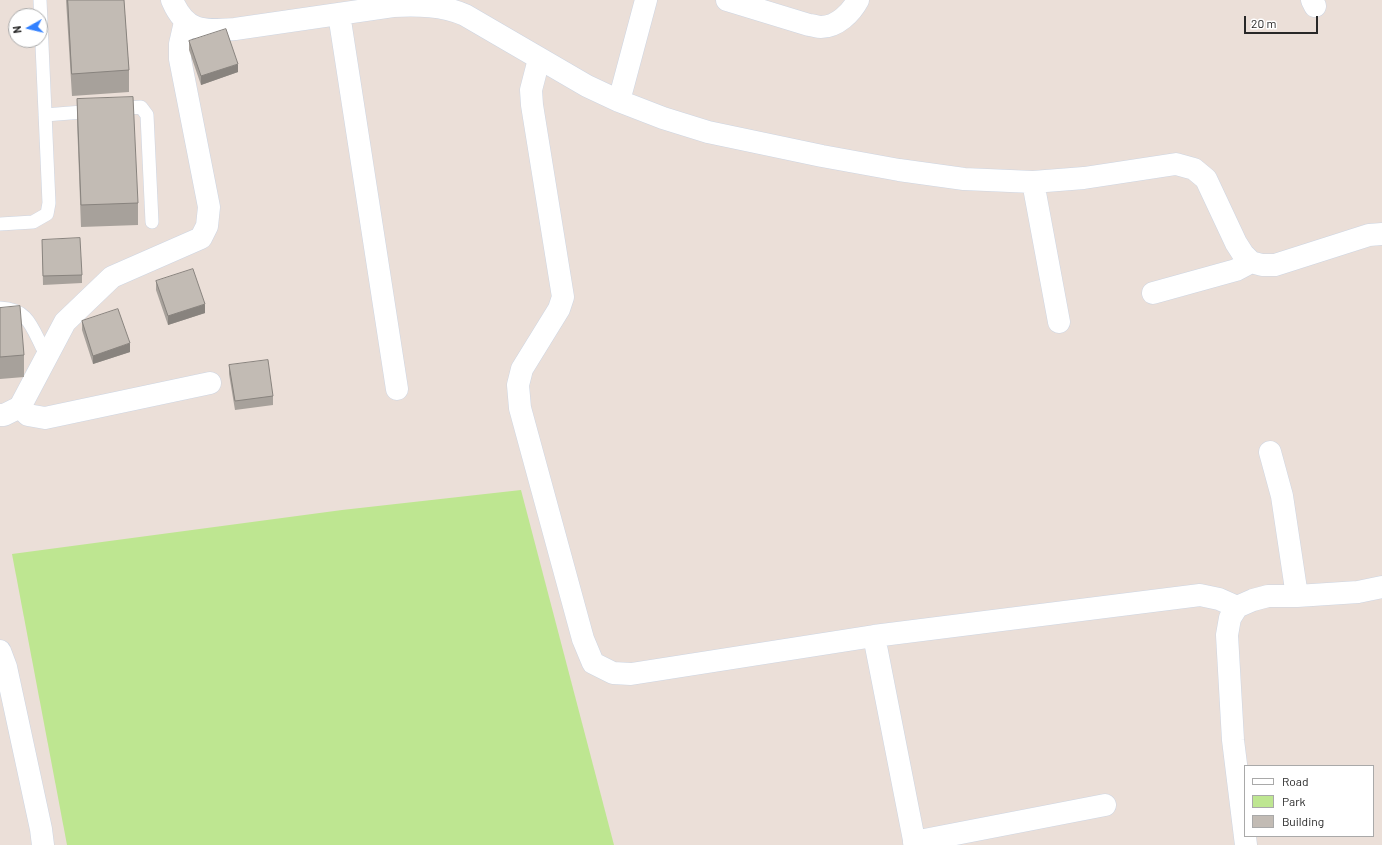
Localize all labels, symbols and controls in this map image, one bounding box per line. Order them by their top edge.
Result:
north arrow [8,8,48,48]
scale bar [1246,8,1320,34]
text: 20 m [1251,16,1277,30]
text: N [10,25,24,34]
legend [1244,765,1374,837]
text: Road [1282,774,1309,788]
text: Park [1282,794,1306,808]
text: Building [1282,814,1324,828]

